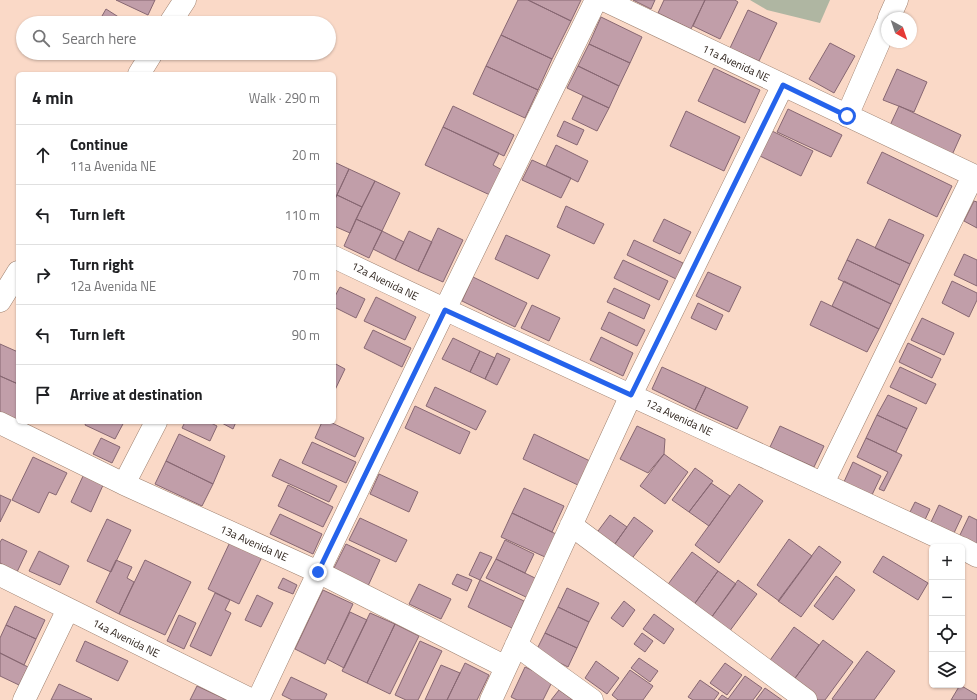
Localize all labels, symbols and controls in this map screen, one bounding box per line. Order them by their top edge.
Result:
north arrow [881,12,917,48]
search box [16,16,336,60]
icon: search [30,27,52,49]
text: Search here [62,27,136,50]
street label: 11a Avenida NE [700,40,772,86]
text: 4 min [32,85,73,111]
text: Walk · 290 m [249,88,320,108]
route start [838,107,856,125]
text: Continue [70,133,128,156]
icon: ahead [32,144,54,166]
text: 20 m [292,145,320,165]
text: 11a Avenida NE [70,156,156,176]
text: Turn left [70,203,125,226]
icon: left [32,204,54,226]
text: 110 m [284,205,320,225]
text: Turn right [70,253,134,276]
street label: 12a Avenida NE [349,258,421,304]
icon: right [32,264,54,286]
text: 70 m [292,265,320,285]
text: 12a Avenida NE [70,276,156,296]
text: Turn left [70,323,125,346]
icon: left [32,324,54,346]
text: 90 m [292,325,320,345]
text: Arrive at destination [70,383,203,406]
icon: arrive [32,384,54,406]
street label: 12a Avenida NE [643,394,715,440]
street label: 13a Avenida NE [217,521,291,565]
map controls [929,544,965,688]
button: + [929,544,965,580]
route end [309,563,327,581]
button: − [929,580,965,616]
street label: 14a Avenida NE [90,615,162,661]
button: locate [929,616,965,652]
button: layers [929,652,965,688]

